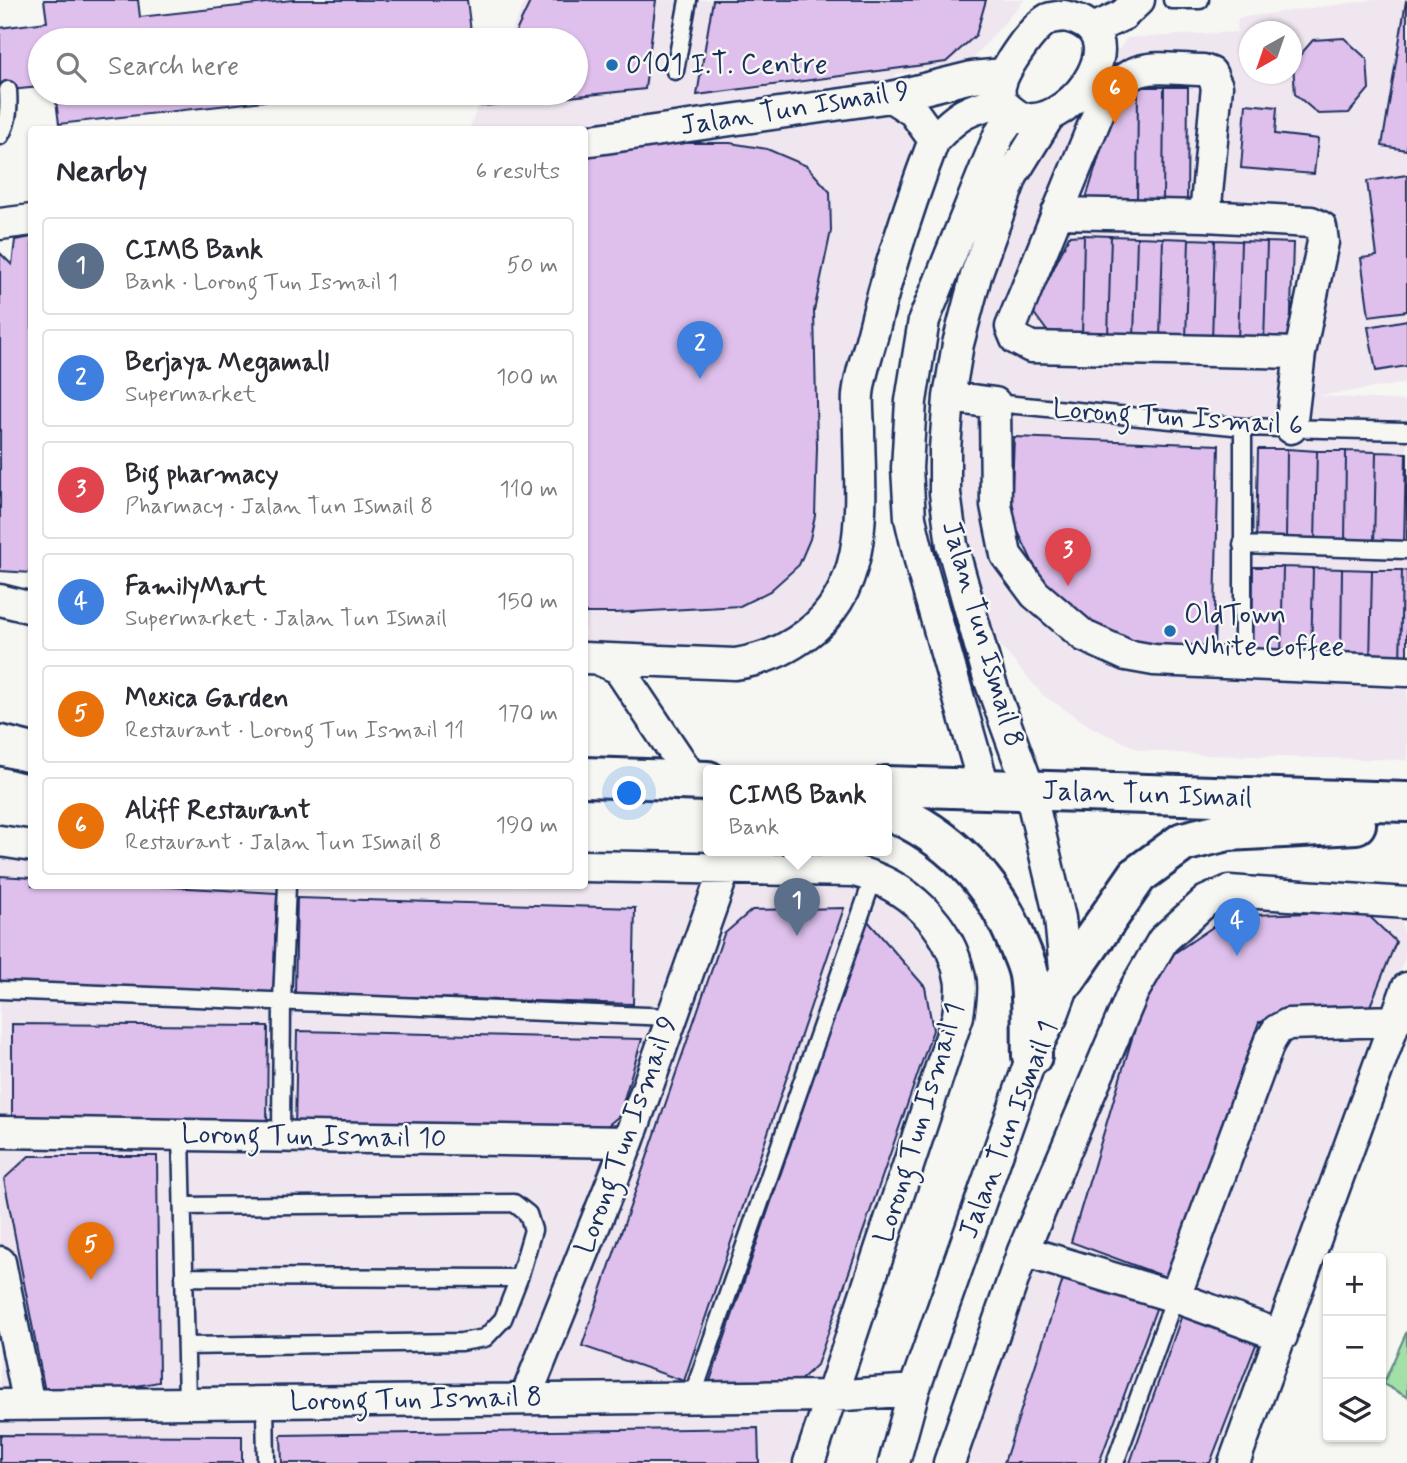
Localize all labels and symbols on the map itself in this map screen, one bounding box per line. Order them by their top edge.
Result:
north arrow [1239,21,1302,84]
place label: 0101 I.T. Centre [626,47,828,84]
marker: 0101 I.T. Centre [604,57,620,73]
pin: 6 [1092,66,1138,124]
street label: Jalan Tun Ismail 9 [678,73,912,145]
pin: 2 [677,321,723,379]
street label: Lorong Tun Ismail 6 [1051,391,1304,448]
street label: Jalan Tun Ismail 8 [932,517,1032,751]
pin: 3 [1045,528,1091,586]
place label: OldTown White Coffee [1184,597,1344,666]
marker: OldTown White Coffee [1162,623,1178,639]
street label: Jalan Tun Ismail [1041,773,1253,817]
your location [612,776,646,810]
pin: 1 [774,878,820,936]
pin: 4 [1214,898,1260,956]
street label: Lorong Tun Ismail 1 [866,998,977,1248]
street label: Lorong Tun Ismail 9 [567,1011,690,1260]
street label: Jalan Tun Ismail 1 [950,1016,1068,1244]
street label: Lorong Tun Ismail 10 [181,1116,447,1161]
pin: 5 [68,1222,114,1280]
street label: Lorong Tun Ismail 8 [289,1379,543,1424]

